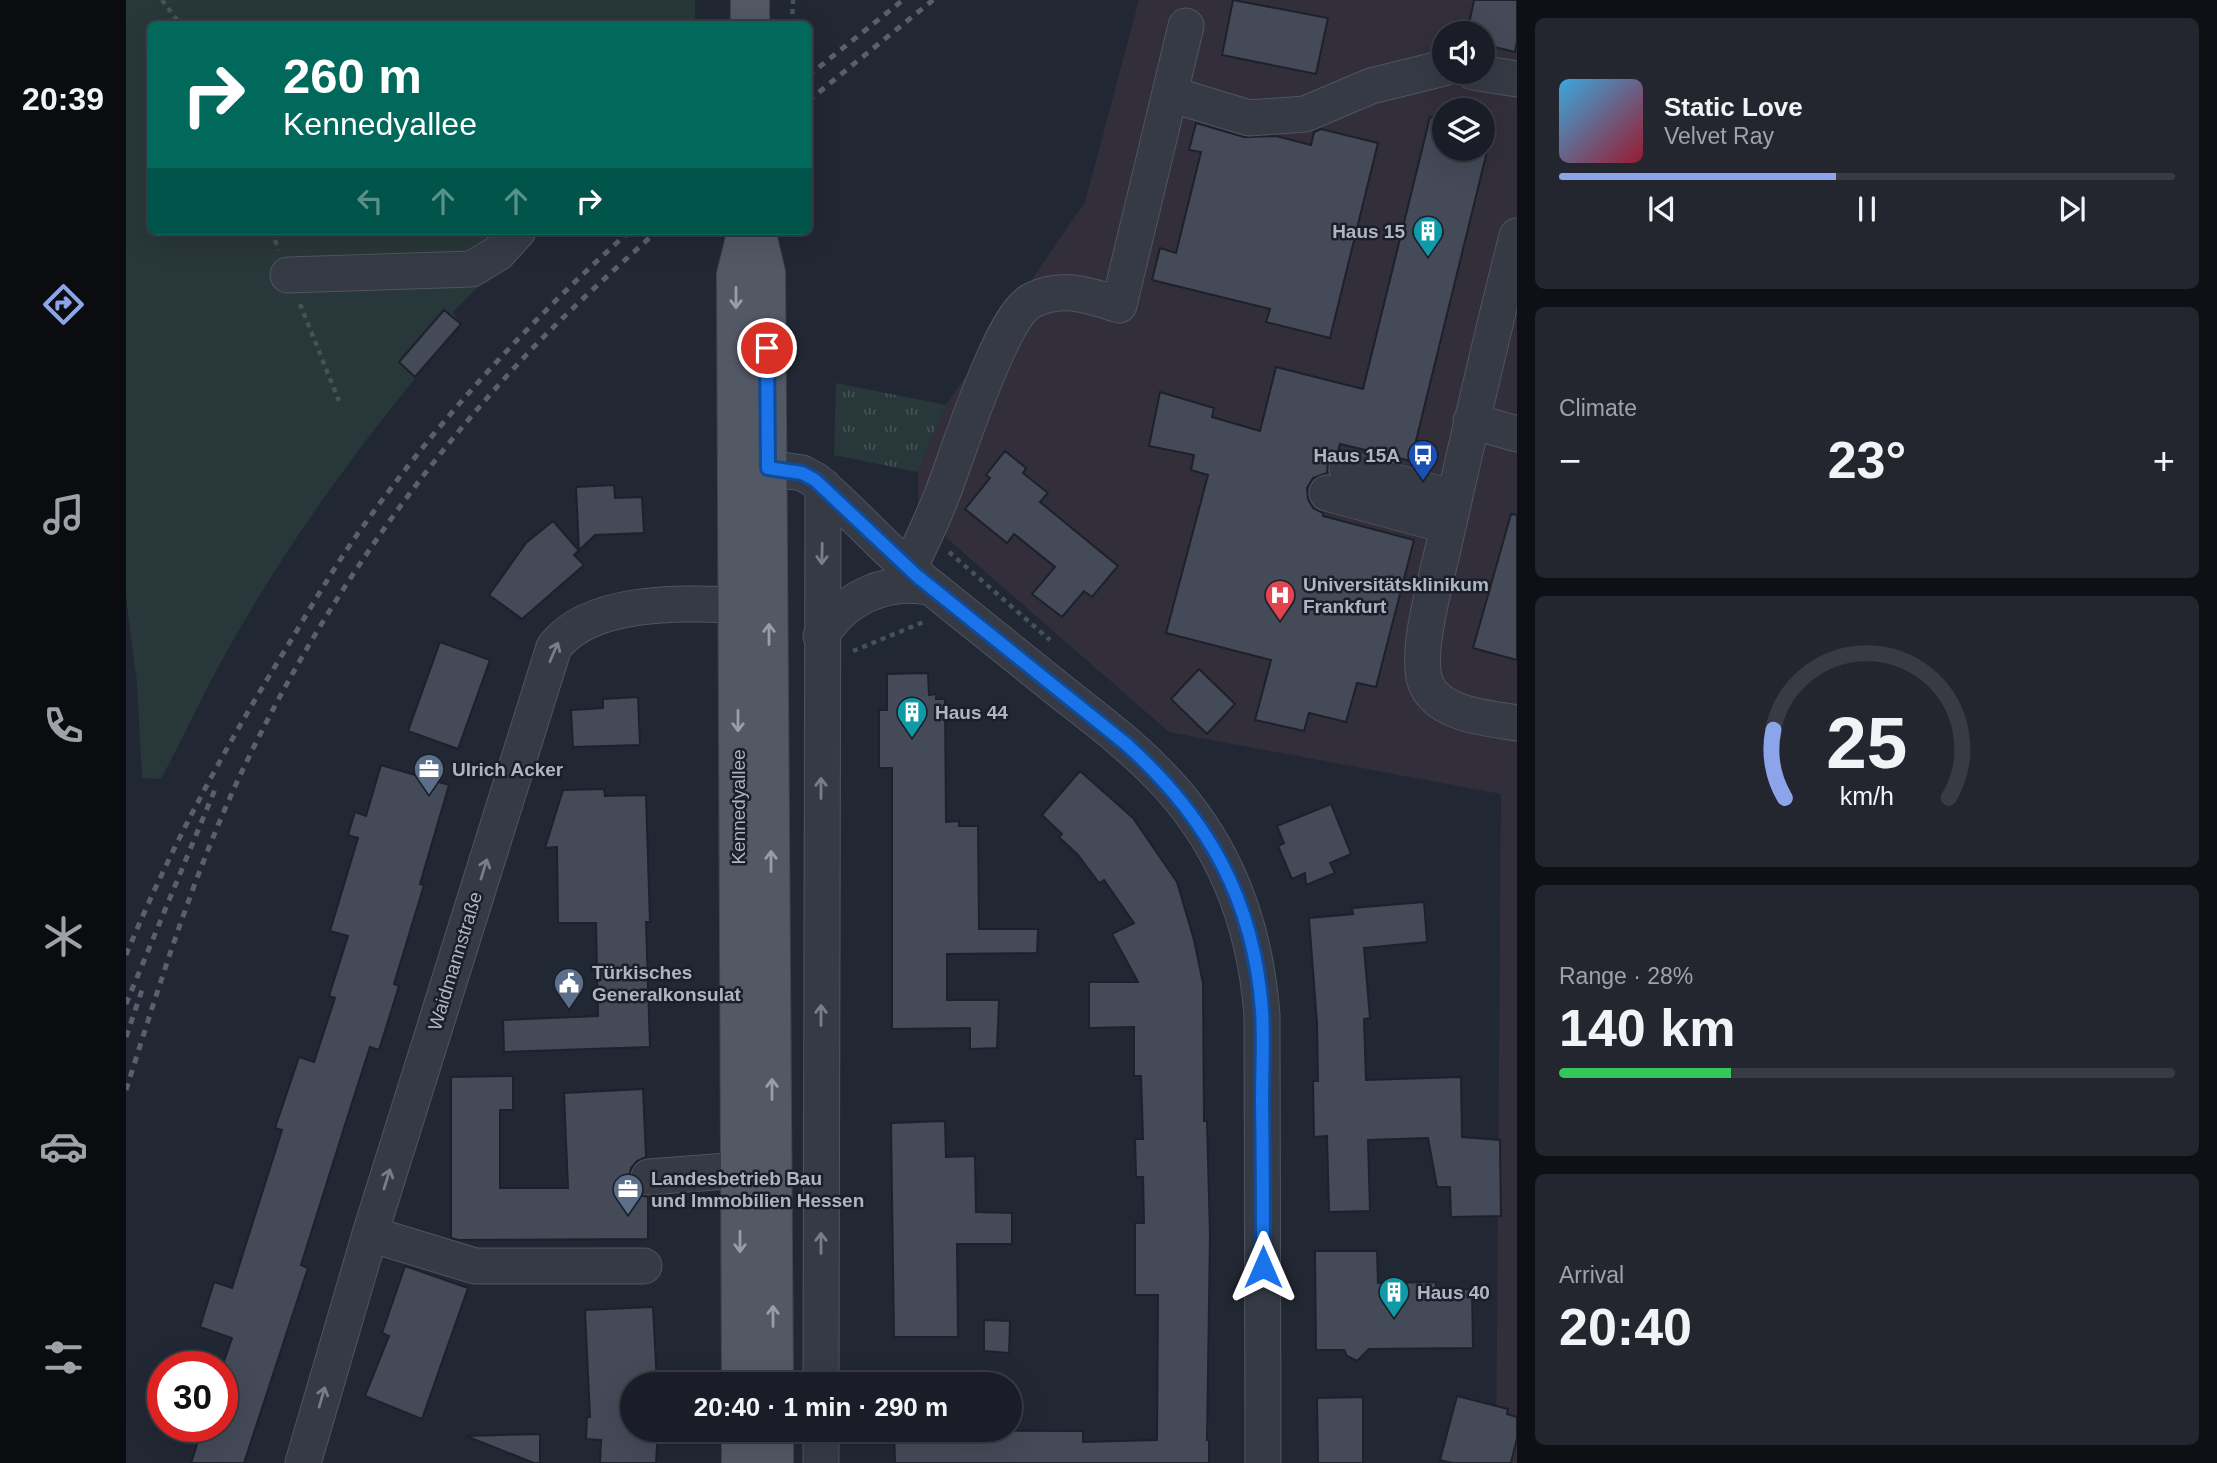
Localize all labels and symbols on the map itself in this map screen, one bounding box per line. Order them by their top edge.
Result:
building icon: Haus 15 [1411,214,1445,258]
place label: Haus 15 [1332,221,1405,242]
one-way arrow [729,286,743,309]
pin [737,318,797,378]
bus stop icon: Haus 15A [1406,438,1440,482]
place label: Haus 15A [1313,445,1400,466]
one-way arrow [815,543,829,566]
place label: Universitätsklinikum Frankfurt [1303,574,1489,617]
hospital icon: Universitätsklinikum Frankfurt [1263,578,1297,622]
one-way arrow [762,622,776,645]
one-way arrow [548,642,561,664]
building icon: Haus 44 [895,695,929,739]
place label: Haus 44 [935,702,1008,723]
one-way arrow [731,709,745,732]
street label: Kennedyallee [728,749,749,865]
office icon: Ulrich Acker [412,752,446,796]
place label: Ulrich Acker [452,759,564,780]
one-way arrow [814,776,828,799]
one-way arrow [764,850,778,873]
one-way arrow [479,858,492,880]
street label: Waidmannstraße [424,889,486,1033]
place label: Türkisches Generalkonsulat [592,962,742,1005]
public building icon: Türkisches Generalkonsulat [552,966,586,1010]
one-way arrow [814,1004,828,1027]
one-way arrow [765,1077,779,1100]
place label: Landesbetrieb Bau und Immobilien Hessen [651,1168,864,1211]
one-way arrow [382,1169,394,1191]
office icon: Landesbetrieb Bau und Immobilien Hessen [611,1172,645,1216]
one-way arrow [733,1230,747,1253]
position arrow [1226,1230,1300,1304]
one-way arrow [814,1231,828,1254]
building icon: Haus 40 [1377,1275,1411,1319]
place label: Haus 40 [1417,1282,1490,1303]
one-way arrow [766,1305,780,1328]
speed limit sign: 30 [147,1351,238,1442]
one-way arrow [316,1387,329,1409]

